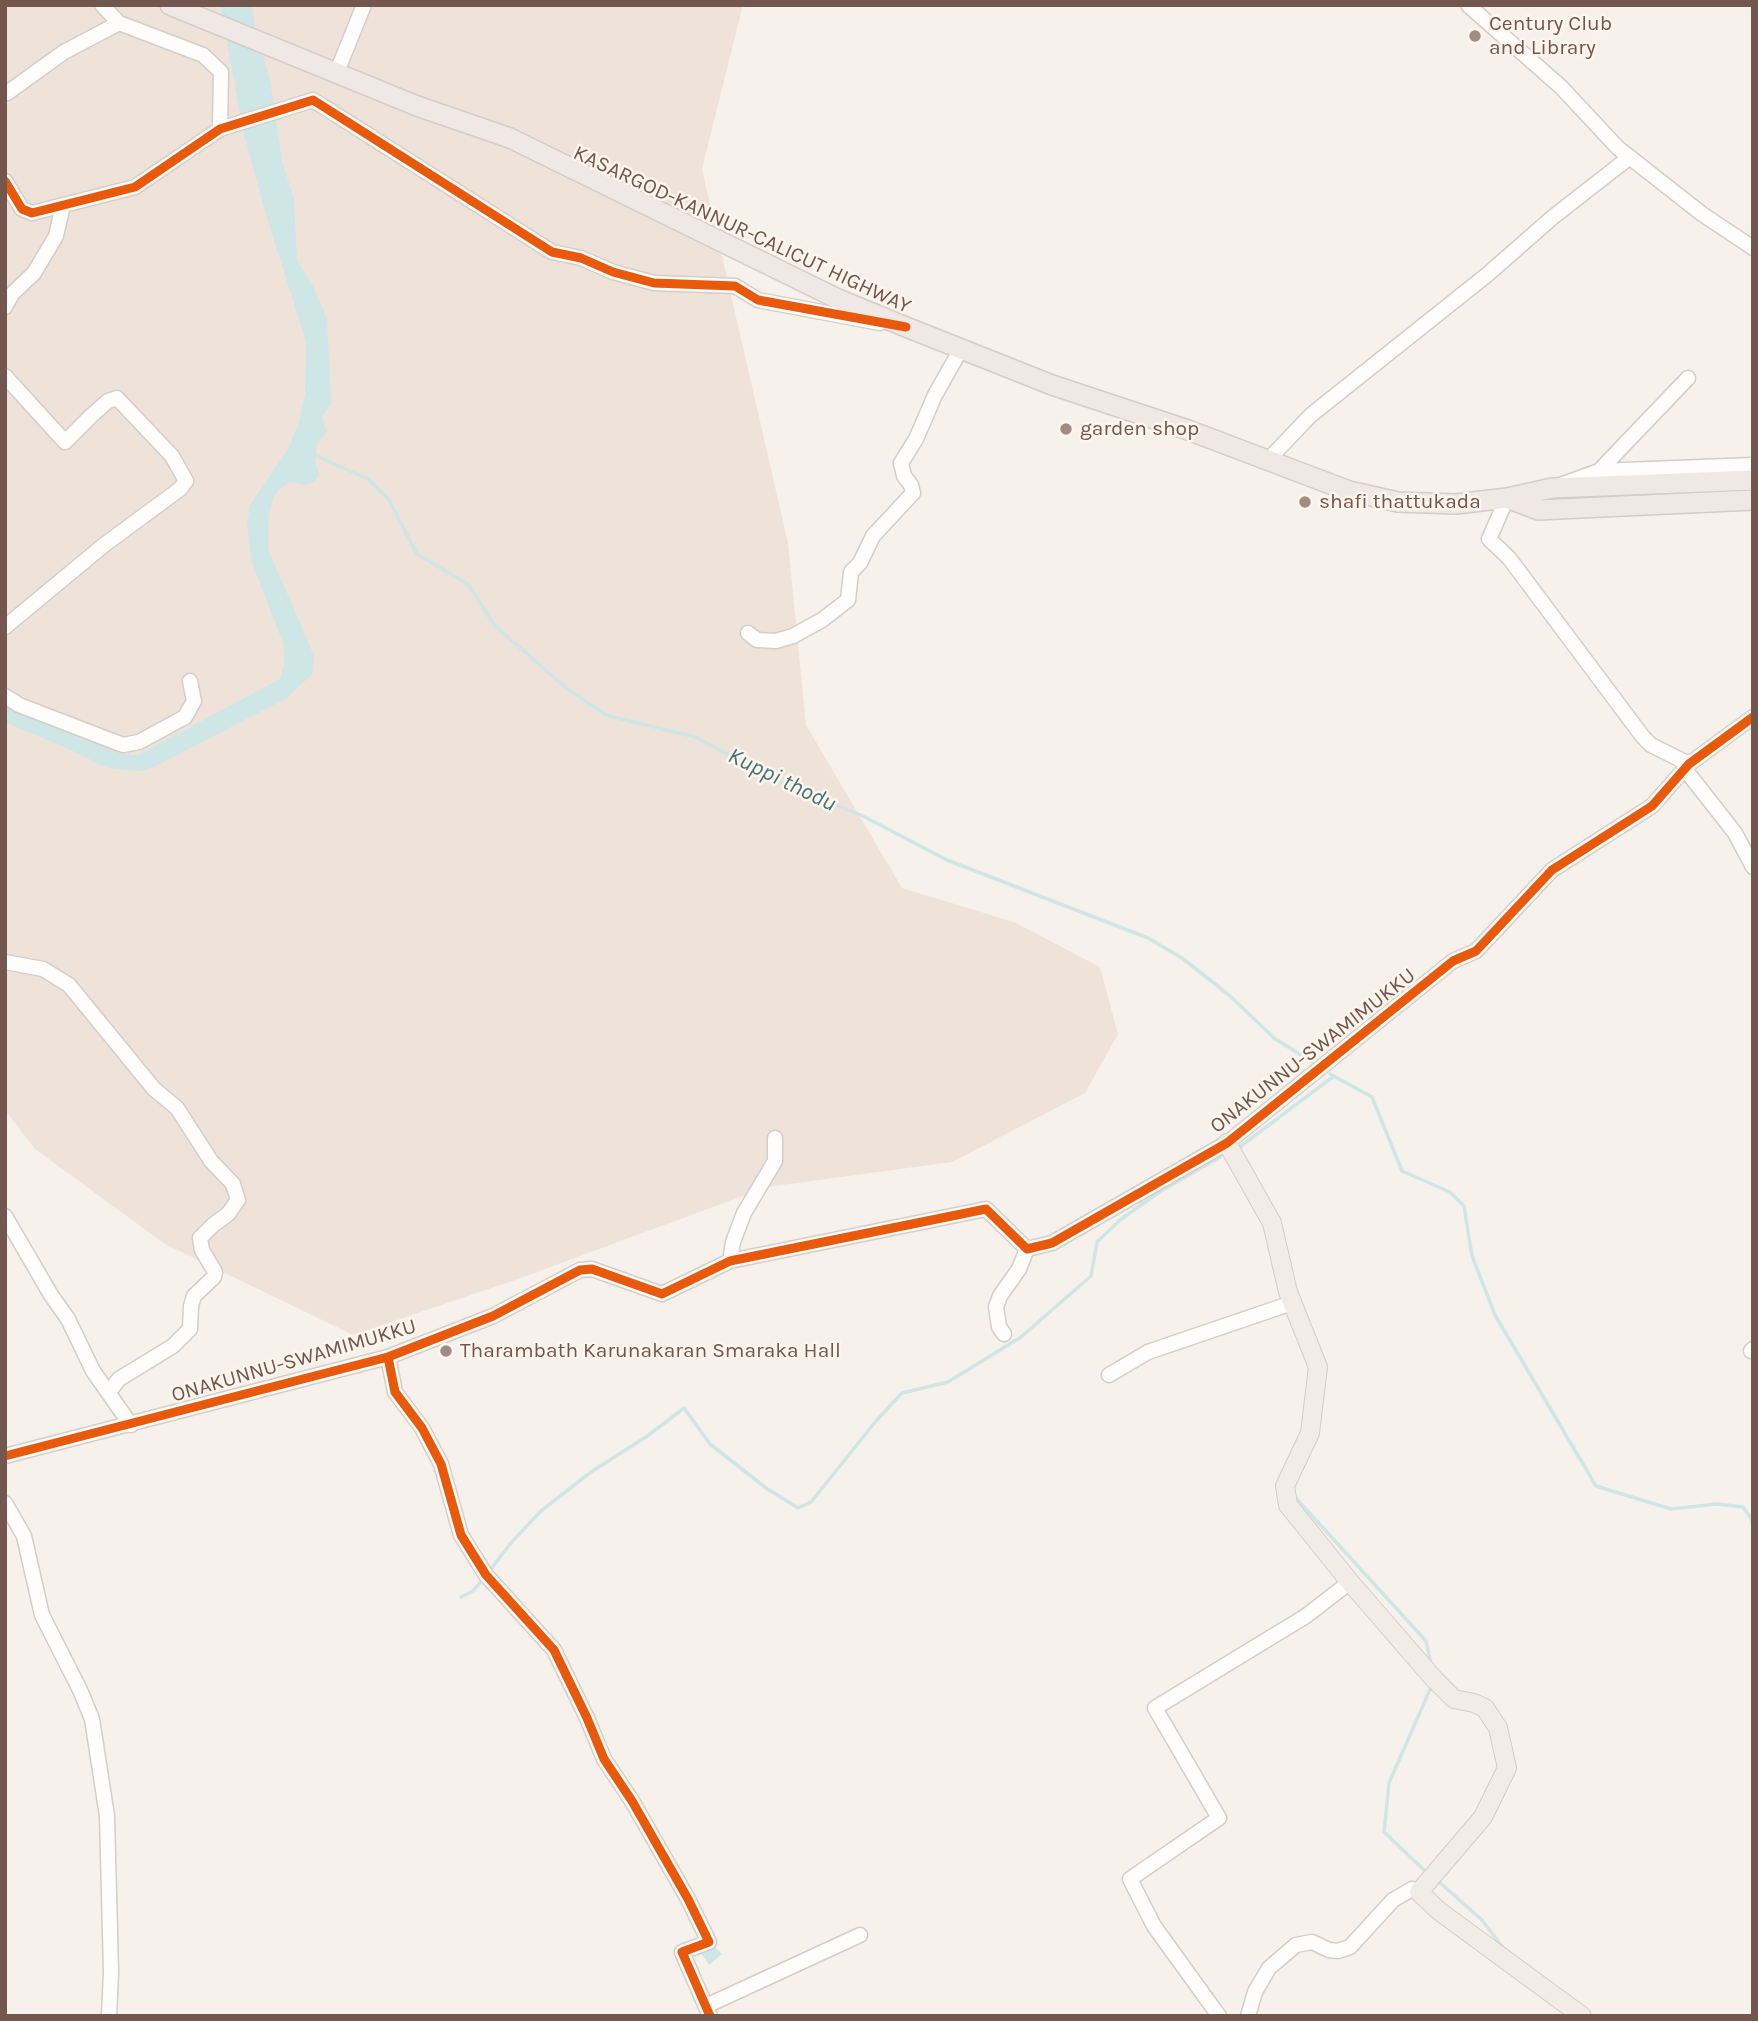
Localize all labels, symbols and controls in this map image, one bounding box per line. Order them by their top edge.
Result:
place label: Century Club and Library [1489,11,1612,61]
marker: Century Club and Library [1467,28,1483,44]
street label: KASARGOD-KANNUR-CALICUT HIGHWAY [569,141,915,319]
place label: garden shop [1080,416,1199,442]
marker: garden shop [1058,421,1074,437]
place label: shafi thattukada [1319,489,1481,515]
marker: shafi thattukada [1297,494,1313,510]
water label: Kuppi thodu [723,742,841,818]
street label: ONAKUNNU-SWAMIMUKKU [1205,963,1421,1139]
street label: ONAKUNNU-SWAMIMUKKU [169,1314,419,1408]
place label: Tharambath Karunakaran Smaraka Hall [460,1338,841,1364]
marker: Tharambath Karunakaran Smaraka Hall [438,1343,454,1359]

